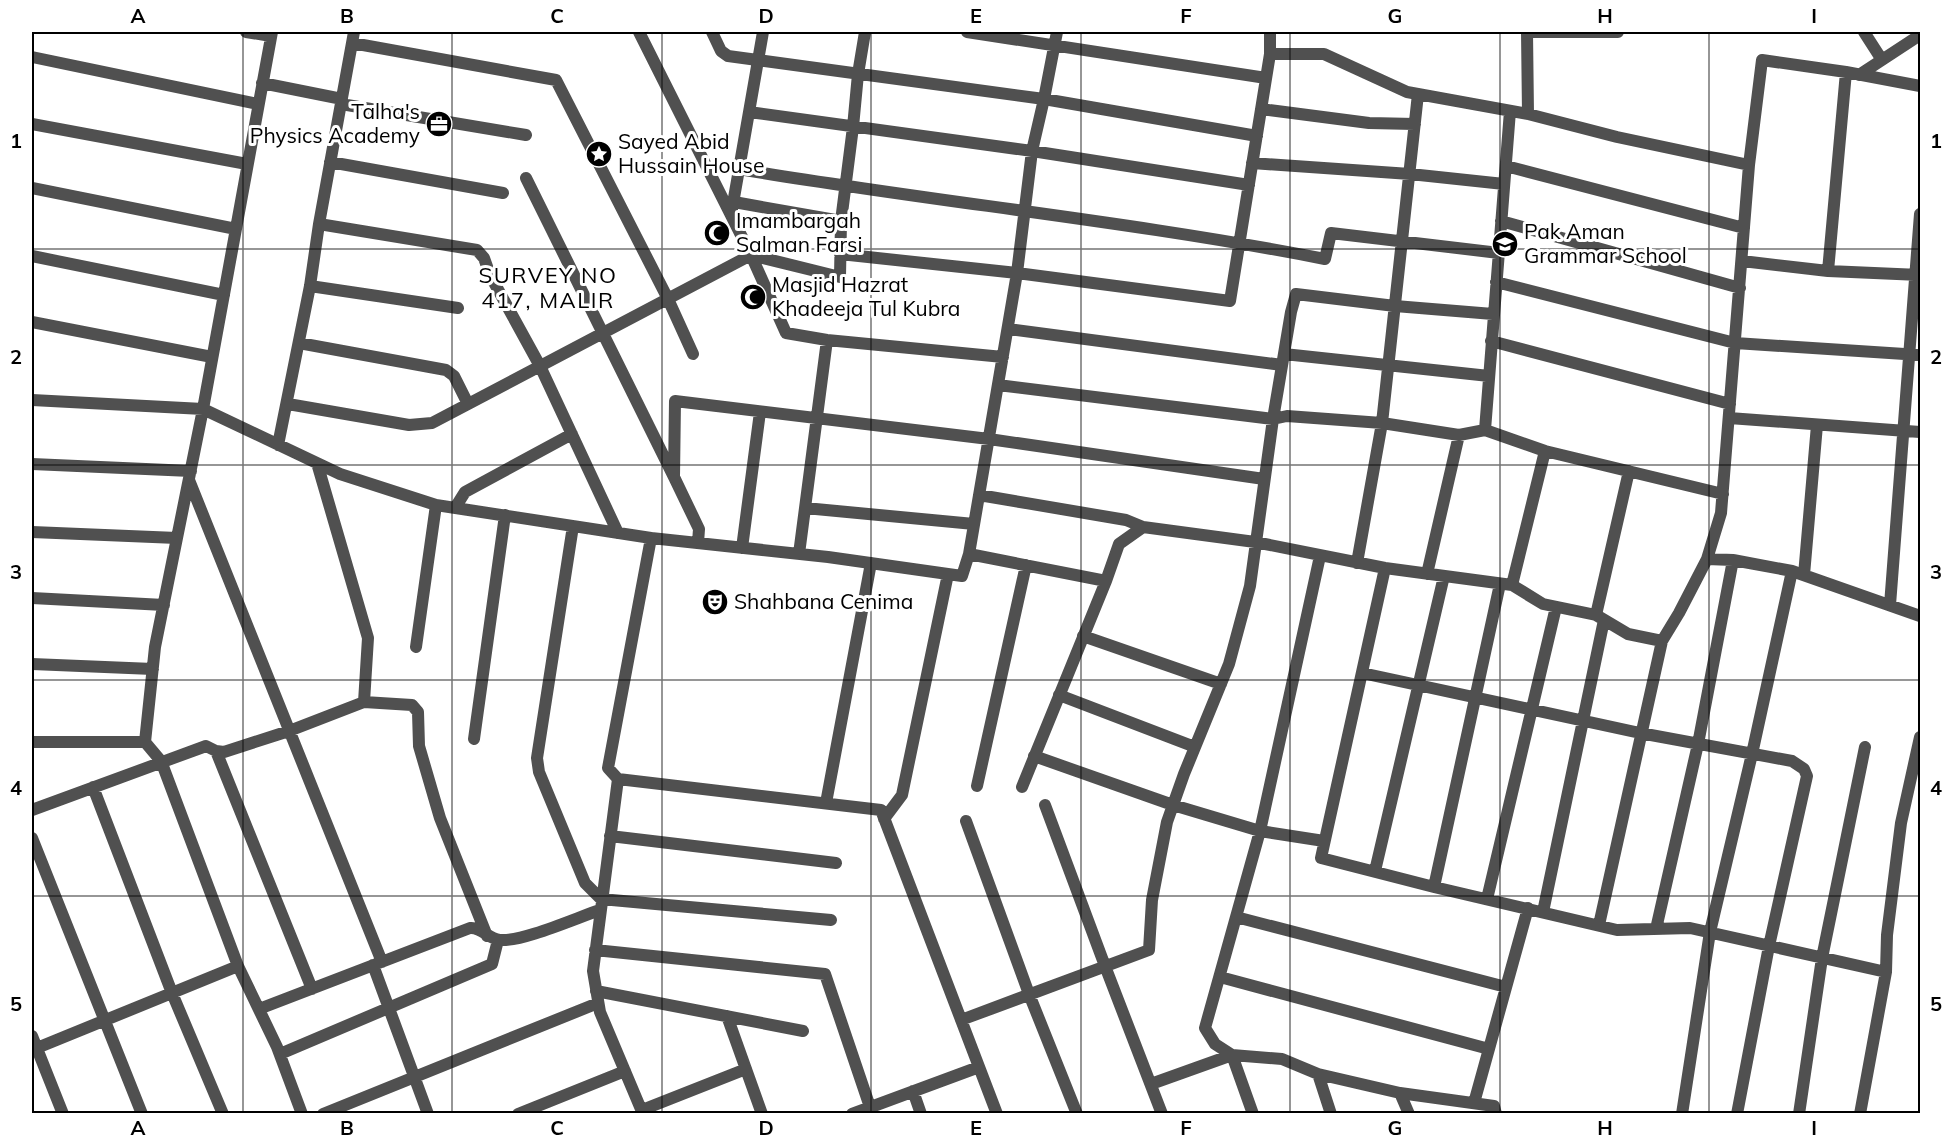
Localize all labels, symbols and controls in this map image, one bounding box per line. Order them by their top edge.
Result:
text: A [131,3,146,28]
text: B [340,3,354,28]
text: C [550,3,564,28]
text: D [758,3,774,28]
text: E [970,3,982,28]
text: F [1180,3,1192,28]
text: G [1388,3,1402,28]
text: H [1597,3,1613,28]
text: I [1811,3,1817,28]
place label: Talha's Physics Academy [250,98,420,148]
office icon: Talha's Physics Academy [424,109,454,139]
text: 1 [10,128,22,153]
place label: Sayed Abid Hussain House [618,128,764,178]
text: 1 [1930,128,1942,153]
place icon: Sayed Abid Hussain House [584,139,614,169]
place label: Imambargah Salman Farsi [736,207,862,257]
mosque icon: Imambargah Salman Farsi [702,218,732,248]
place label: Pak Aman Grammar School [1524,218,1687,268]
school or university icon: Pak Aman Grammar School [1490,229,1520,259]
district label: SURVEY NO 417, MALIR [479,261,617,314]
place label: Masjid Hazrat Khadeeja Tul Kubra [772,271,960,321]
mosque icon: Masjid Hazrat Khadeeja Tul Kubra [738,282,768,312]
text: 2 [10,344,22,369]
text: 2 [1930,344,1942,369]
text: 3 [10,559,22,584]
text: 3 [1930,559,1942,584]
theatre icon: Shahbana Cenima [700,587,730,617]
place label: Shahbana Cenima [734,588,913,614]
text: 4 [10,775,22,800]
text: 4 [1930,775,1942,800]
text: 5 [10,991,22,1016]
text: 5 [1930,991,1942,1016]
text: A [131,1115,146,1140]
text: B [340,1115,354,1140]
text: C [550,1115,564,1140]
text: D [758,1115,774,1140]
text: E [970,1115,982,1140]
text: F [1180,1115,1192,1140]
text: G [1388,1115,1402,1140]
text: H [1597,1115,1613,1140]
text: I [1811,1115,1817,1140]

